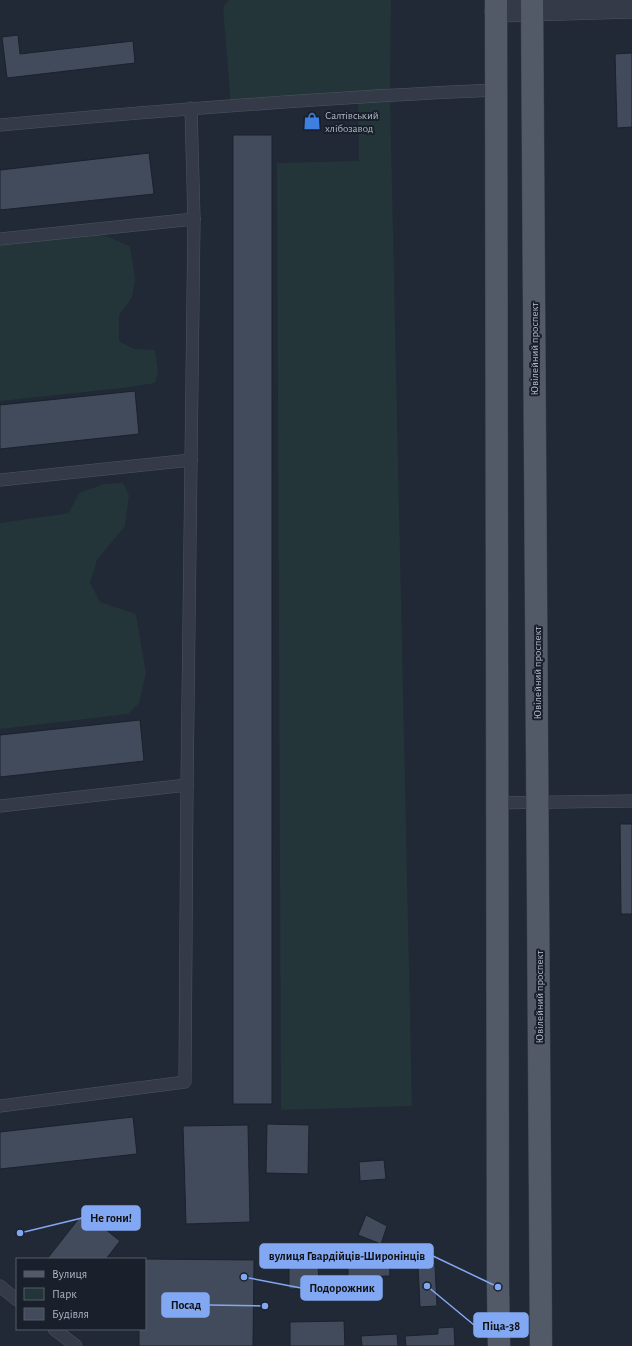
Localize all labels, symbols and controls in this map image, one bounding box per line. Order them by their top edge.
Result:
place label: Салтівський хлібозавод [325,110,378,134]
shop icon: Салтівський хлібозавод [302,111,322,131]
street label: Ювілейний проспект [529,302,540,396]
street label: Ювілейний проспект [532,626,543,720]
street label: Ювілейний проспект [534,950,545,1044]
callout: Не гони! [82,1206,140,1230]
text: Не гони! [90,1212,132,1224]
callout: вулиця Гвардійців-Широнінців [260,1244,433,1268]
text: вулиця Гвардійців-Широнінців [269,1250,425,1263]
legend [16,1258,146,1330]
text: Вулиця [52,1268,87,1281]
callout: Подорожник [301,1276,382,1300]
text: Подорожник [309,1282,375,1294]
text: Парк [52,1288,77,1300]
callout: Посад [162,1293,209,1317]
text: Посад [171,1299,202,1311]
text: Будівля [52,1308,89,1321]
callout: Піца-38 [474,1313,528,1337]
text: Піца-38 [482,1320,520,1332]

